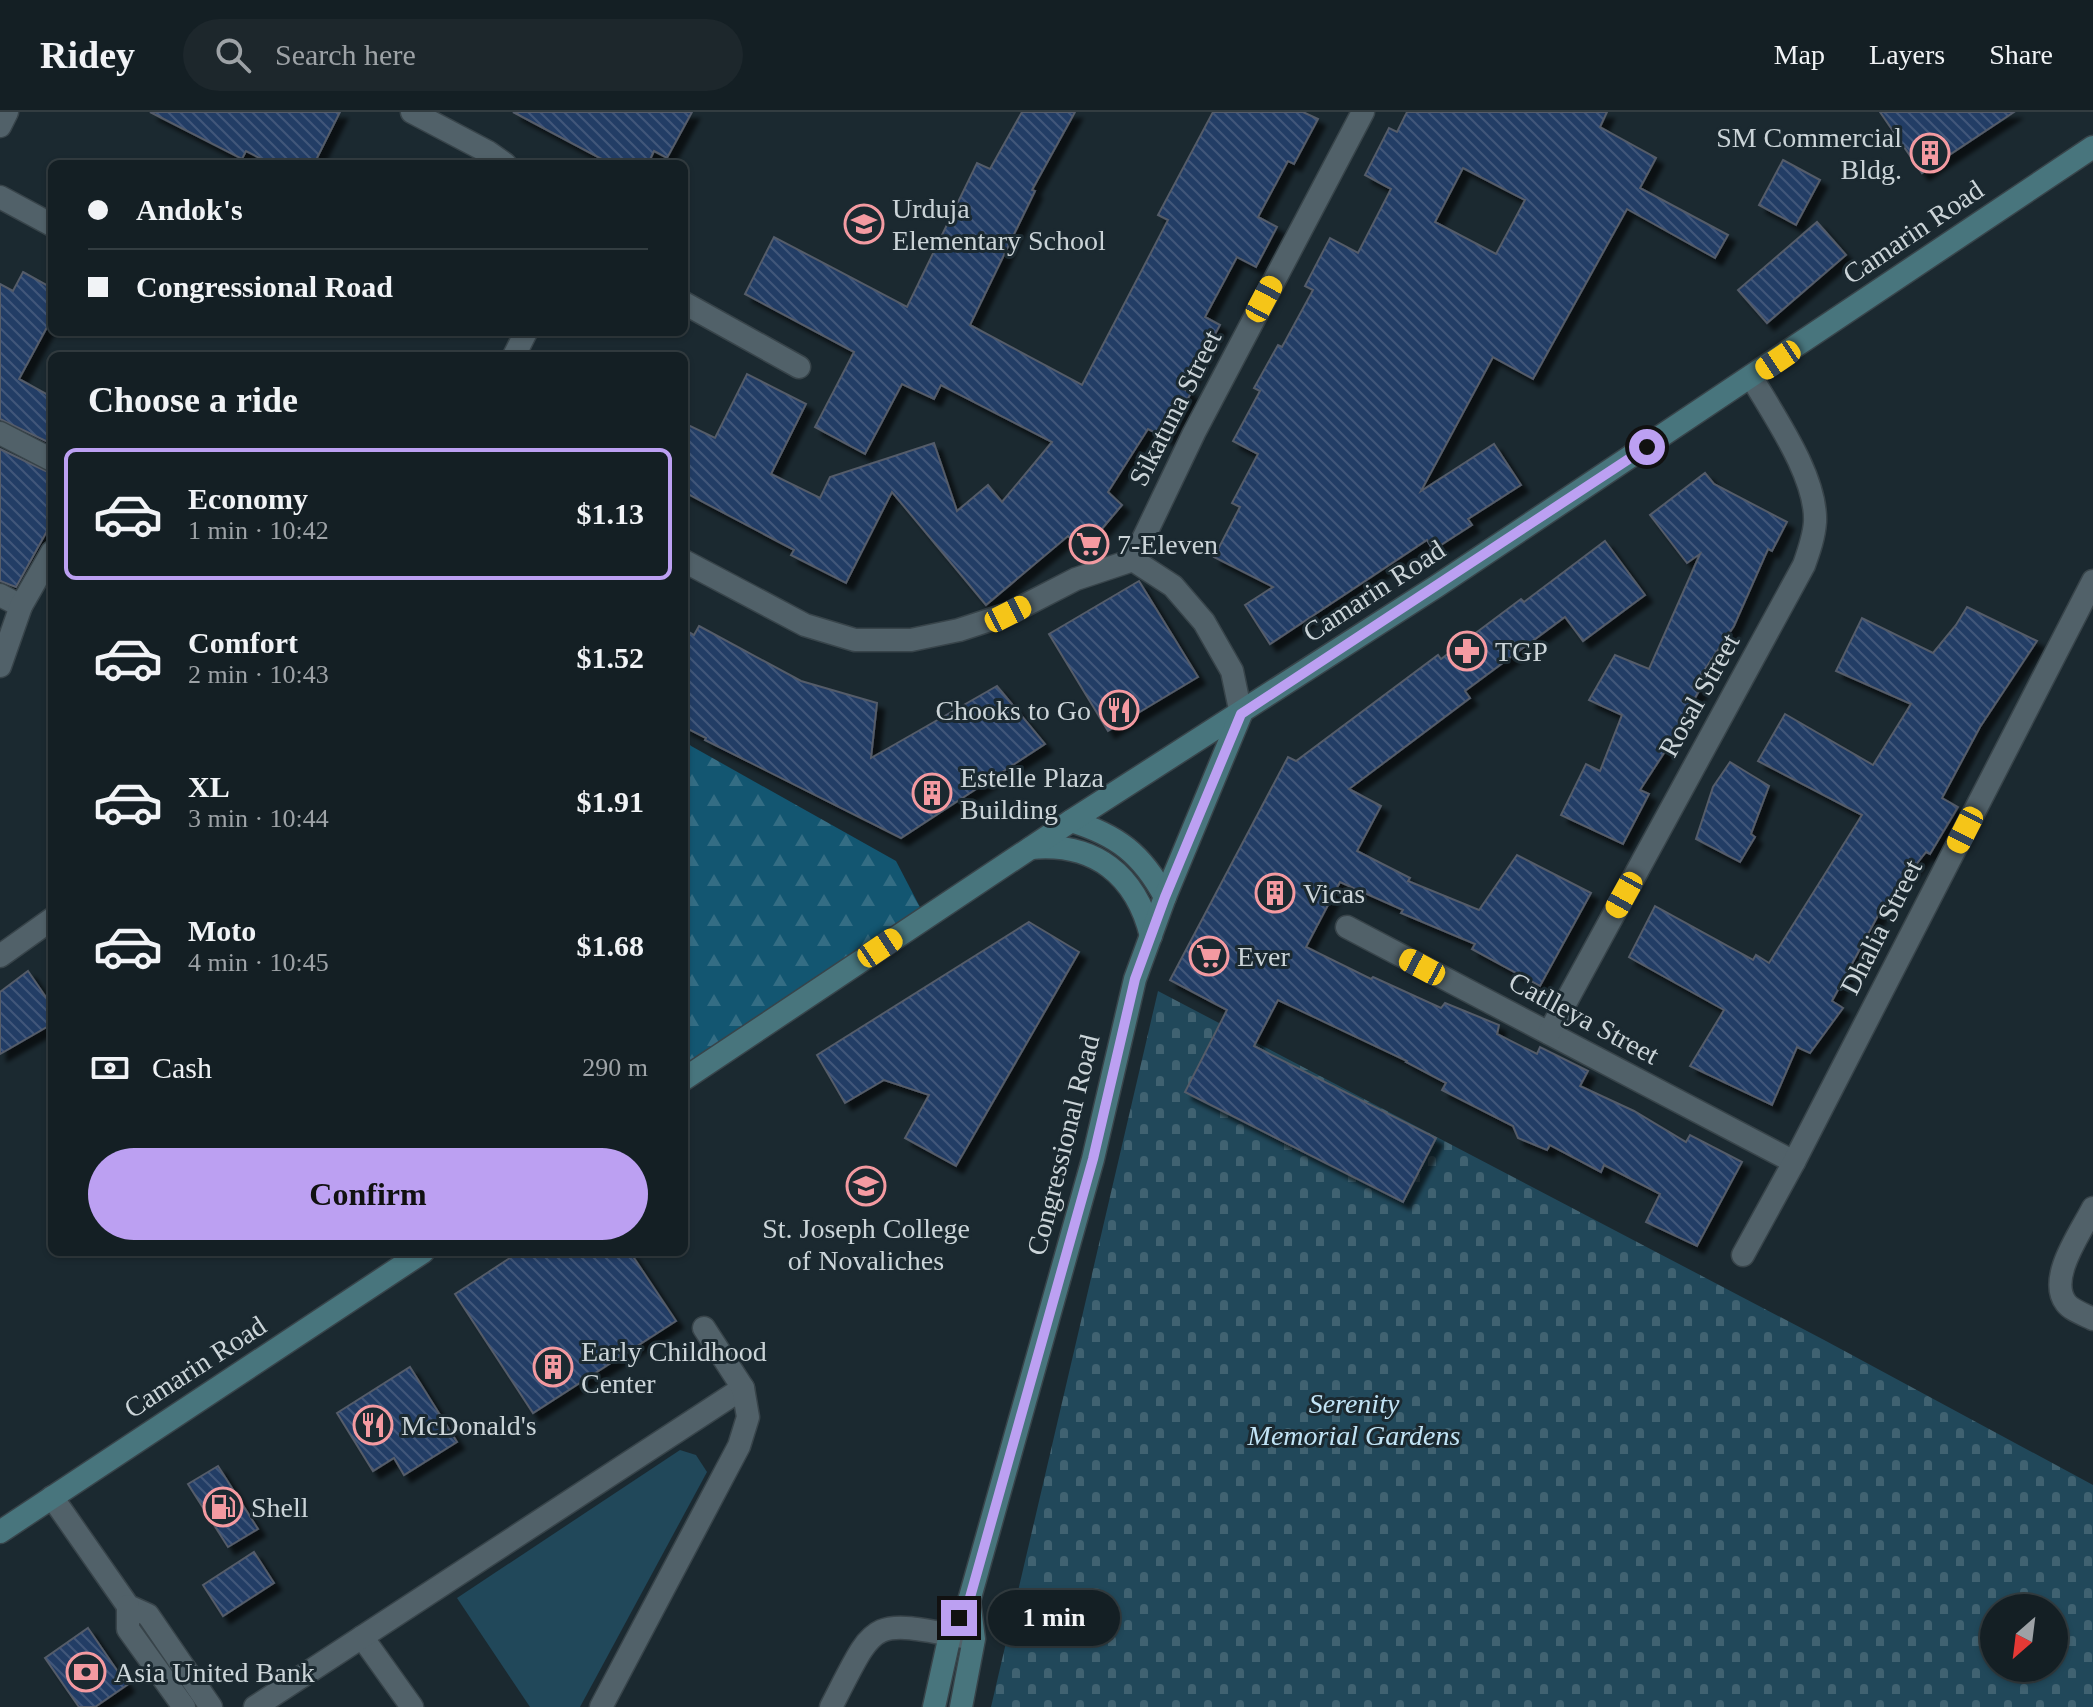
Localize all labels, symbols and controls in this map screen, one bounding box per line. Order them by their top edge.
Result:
search box [183,19,743,91]
icon: search [211,33,255,77]
text: Ridey [40,34,135,76]
text: Search here [275,38,416,71]
text: Map [1774,39,1825,70]
text: Layers [1869,39,1945,70]
text: Share [1989,39,2053,70]
place label: SM Commercial Bldg. [1716,122,1902,185]
building icon: SM Commercial Bldg. [1909,132,1951,174]
street label: Camarin Road [1837,174,1989,290]
text: Andok's [136,193,243,226]
place label: Urduja Elementary School [892,193,1106,256]
school or university icon: Urduja Elementary School [843,203,885,245]
text: Congressional Road [136,270,393,303]
car [1242,272,1286,326]
street label: Sikatuna Street [1123,325,1228,491]
car [1751,337,1805,383]
text: Choose a ride [88,380,298,420]
route start [1629,429,1665,465]
icon: car [92,478,164,550]
text: Economy [188,482,308,515]
text: $1.13 [577,497,644,530]
text: 1 min · 10:42 [188,516,329,545]
supermarket icon: 7-Eleven [1068,523,1110,565]
place label: 7-Eleven [1117,529,1218,560]
street label: Camarin Road [1297,534,1451,648]
car [981,592,1035,636]
icon: car [92,622,164,694]
text: Comfort [188,626,298,659]
street label: Rosal Street [1652,628,1746,762]
pharmacy icon: TGP [1446,630,1488,672]
place label: TGP [1495,636,1548,667]
text: $1.52 [577,641,644,674]
text: 2 min · 10:43 [188,660,329,689]
restaurant icon: Chooks to Go [1098,689,1140,731]
place label: Chooks to Go [935,695,1091,726]
place label: Estelle Plaza Building [960,762,1104,825]
icon: car [92,766,164,838]
text: XL [188,770,230,803]
building icon: Estelle Plaza Building [911,772,953,814]
text: $1.91 [577,785,644,818]
car [1943,803,1987,857]
text: 3 min · 10:44 [188,804,329,833]
street label: Dhalia Street [1834,854,1928,1000]
car [1602,868,1646,922]
building icon: Vicas [1254,872,1296,914]
place label: Vicas [1303,878,1365,909]
icon: car [92,910,164,982]
text: Moto [188,914,256,947]
car [853,925,907,971]
text: $1.68 [577,929,644,962]
supermarket icon: Ever [1188,935,1230,977]
place label: Ever [1237,941,1291,972]
car [1395,945,1449,989]
text: 4 min · 10:45 [188,948,329,977]
street label: Catlleya Street [1504,965,1665,1071]
street label: Congressional Road [1021,1031,1105,1259]
icon: cash [88,1046,132,1090]
text: Cash [152,1051,212,1084]
text: 290 m [582,1053,648,1082]
button: Confirm [88,1148,648,1240]
school or university icon: St. Joseph College of Novaliches [845,1165,887,1207]
place label: St. Joseph College of Novaliches [762,1213,970,1276]
street label: Camarin Road [118,1310,272,1424]
place label: Early Childhood Center [581,1336,767,1399]
building icon: Early Childhood Center [532,1346,574,1388]
park label: Serenity Memorial Gardens [1247,1388,1461,1451]
restaurant icon: McDonald's [352,1404,394,1446]
place label: McDonald's [401,1410,537,1441]
fuel station icon: Shell [202,1486,244,1528]
place label: Shell [251,1492,309,1523]
callout: 1 min [987,1590,1119,1646]
north arrow [1980,1594,2068,1682]
map controls [1980,1594,2068,1682]
route end [941,1600,977,1636]
text: 1 min [1023,1603,1085,1632]
bank icon: Asia United Bank [65,1651,107,1693]
place label: Asia United Bank [114,1657,315,1688]

